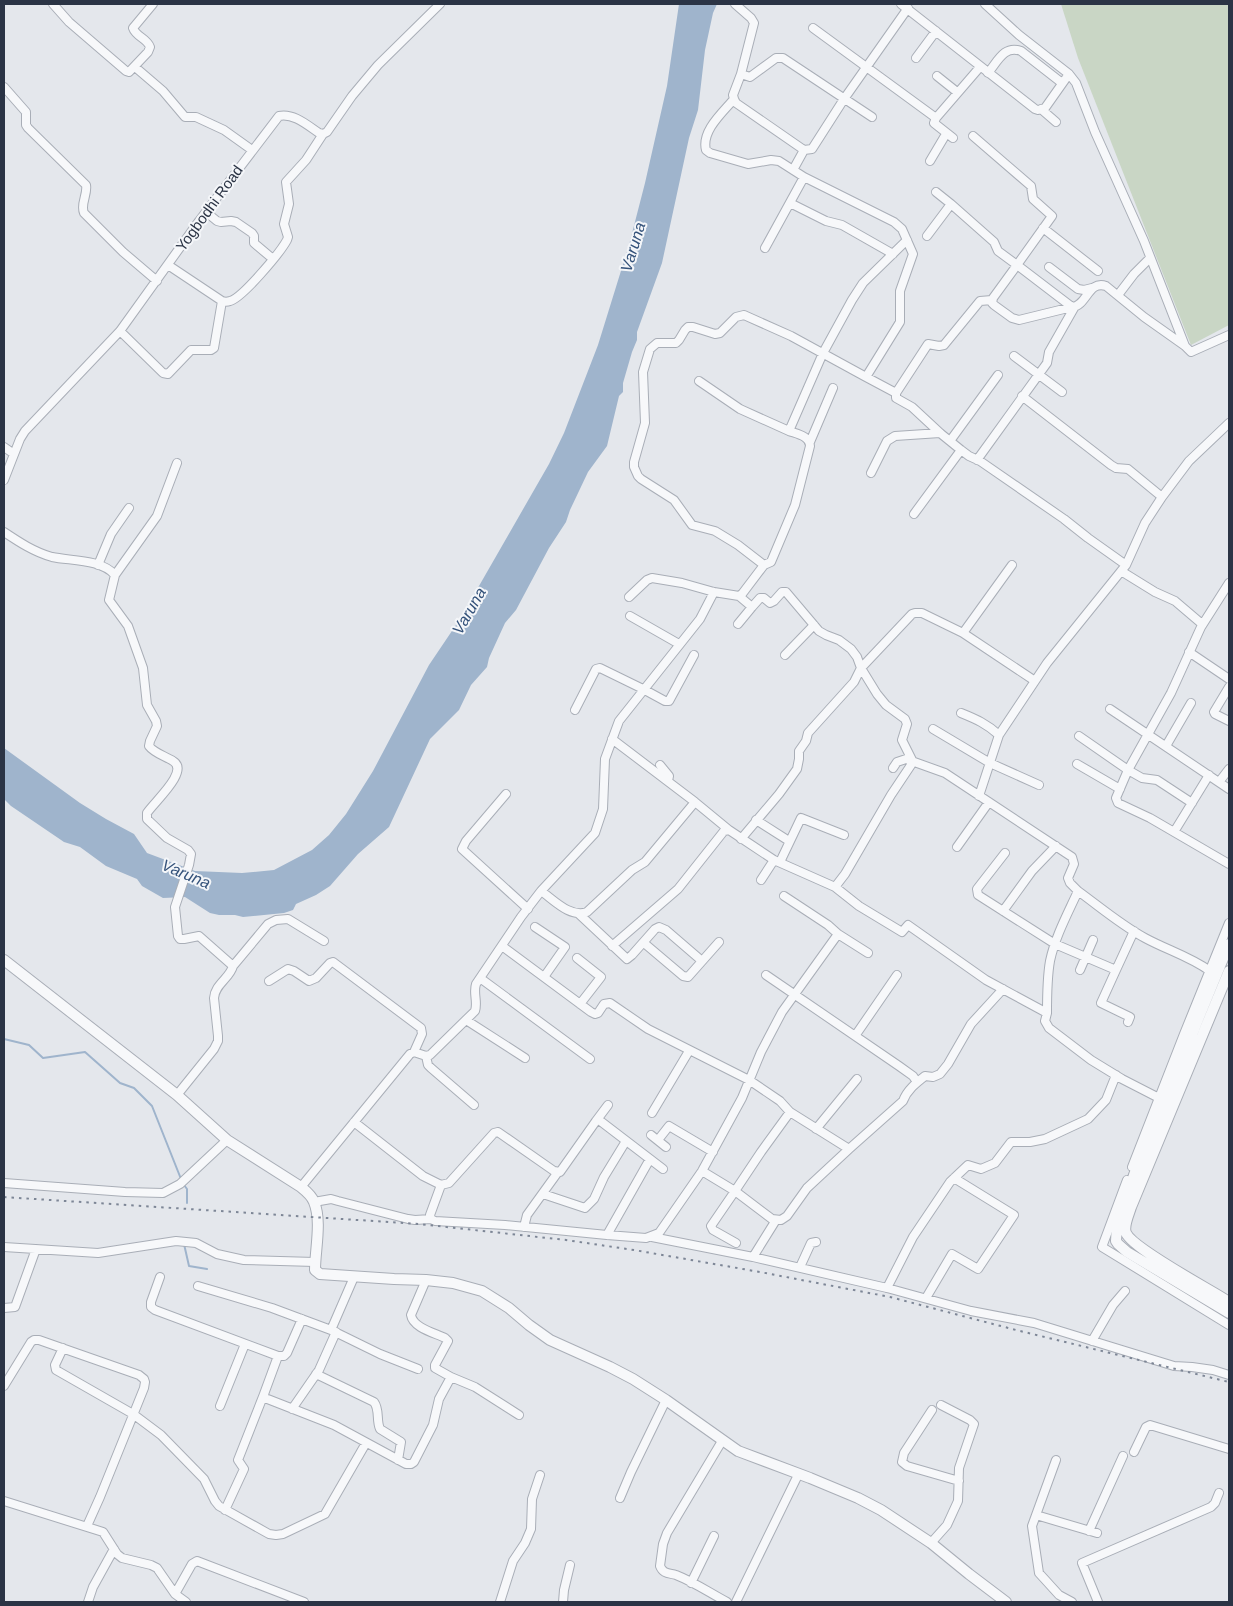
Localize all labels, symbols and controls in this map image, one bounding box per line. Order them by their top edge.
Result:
street label: Yogbodhi Road [172,162,246,254]
water label: Varuna [617,220,649,274]
water label: Varuna [449,585,489,637]
water label: Varuna [159,856,213,892]

